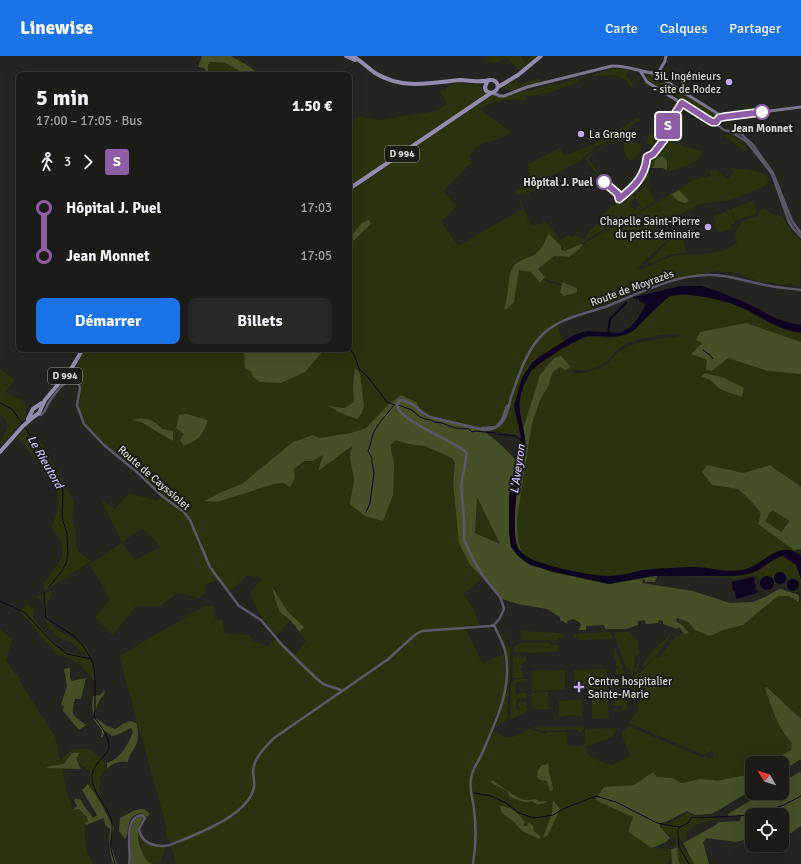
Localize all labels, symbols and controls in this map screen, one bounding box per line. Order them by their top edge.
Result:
text: Linewise [20,16,93,40]
text: Carte [605,20,638,37]
text: Calques [660,20,707,37]
text: Partager [729,20,781,37]
place label: 3iL Ingénieurs - site de Rodez [653,70,721,96]
marker: 3iL Ingénieurs - site de Rodez [724,77,734,87]
text: 5 min [36,84,89,111]
text: 1.50 € [292,97,332,115]
marker: Jean Monnet [754,104,770,120]
text: 17:00 – 17:05 · Bus [36,113,142,129]
line badge: S [655,113,681,139]
text: S [664,117,672,134]
place label: Jean Monnet [731,122,793,135]
place label: La Grange [589,128,637,141]
marker: La Grange [576,129,586,139]
road number: D 994 [385,146,419,162]
icon: walk [36,151,58,173]
icon: forward [77,151,99,173]
text: S [113,153,121,170]
text: 3 [64,154,71,170]
marker: Hôpital J. Puel [596,174,612,190]
place label: Hôpital J. Puel [523,176,594,189]
text: Hôpital J. Puel [66,199,161,217]
text: 17:03 [300,200,332,216]
place label: Chapelle Saint-Pierre du petit séminaire [600,215,700,241]
marker: Chapelle Saint-Pierre du petit séminaire [703,222,713,232]
text: Jean Monnet [66,247,150,265]
text: 17:05 [300,248,332,264]
street label: Route de Moyrazès [589,267,676,309]
button: Démarrer [36,298,180,344]
button: Billets [188,298,332,344]
road number: D 994 [48,368,82,384]
water label: Le Rieutord [24,433,67,493]
street label: Route de Cayssiolet [115,443,193,513]
water label: L'Aveyron [507,443,529,495]
place label: Centre hospitalier Sainte-Marie [588,675,672,701]
marker: Centre hospitalier Sainte-Marie [573,681,585,693]
north arrow [745,756,789,800]
map controls [745,756,789,852]
button: locate [745,808,789,852]

